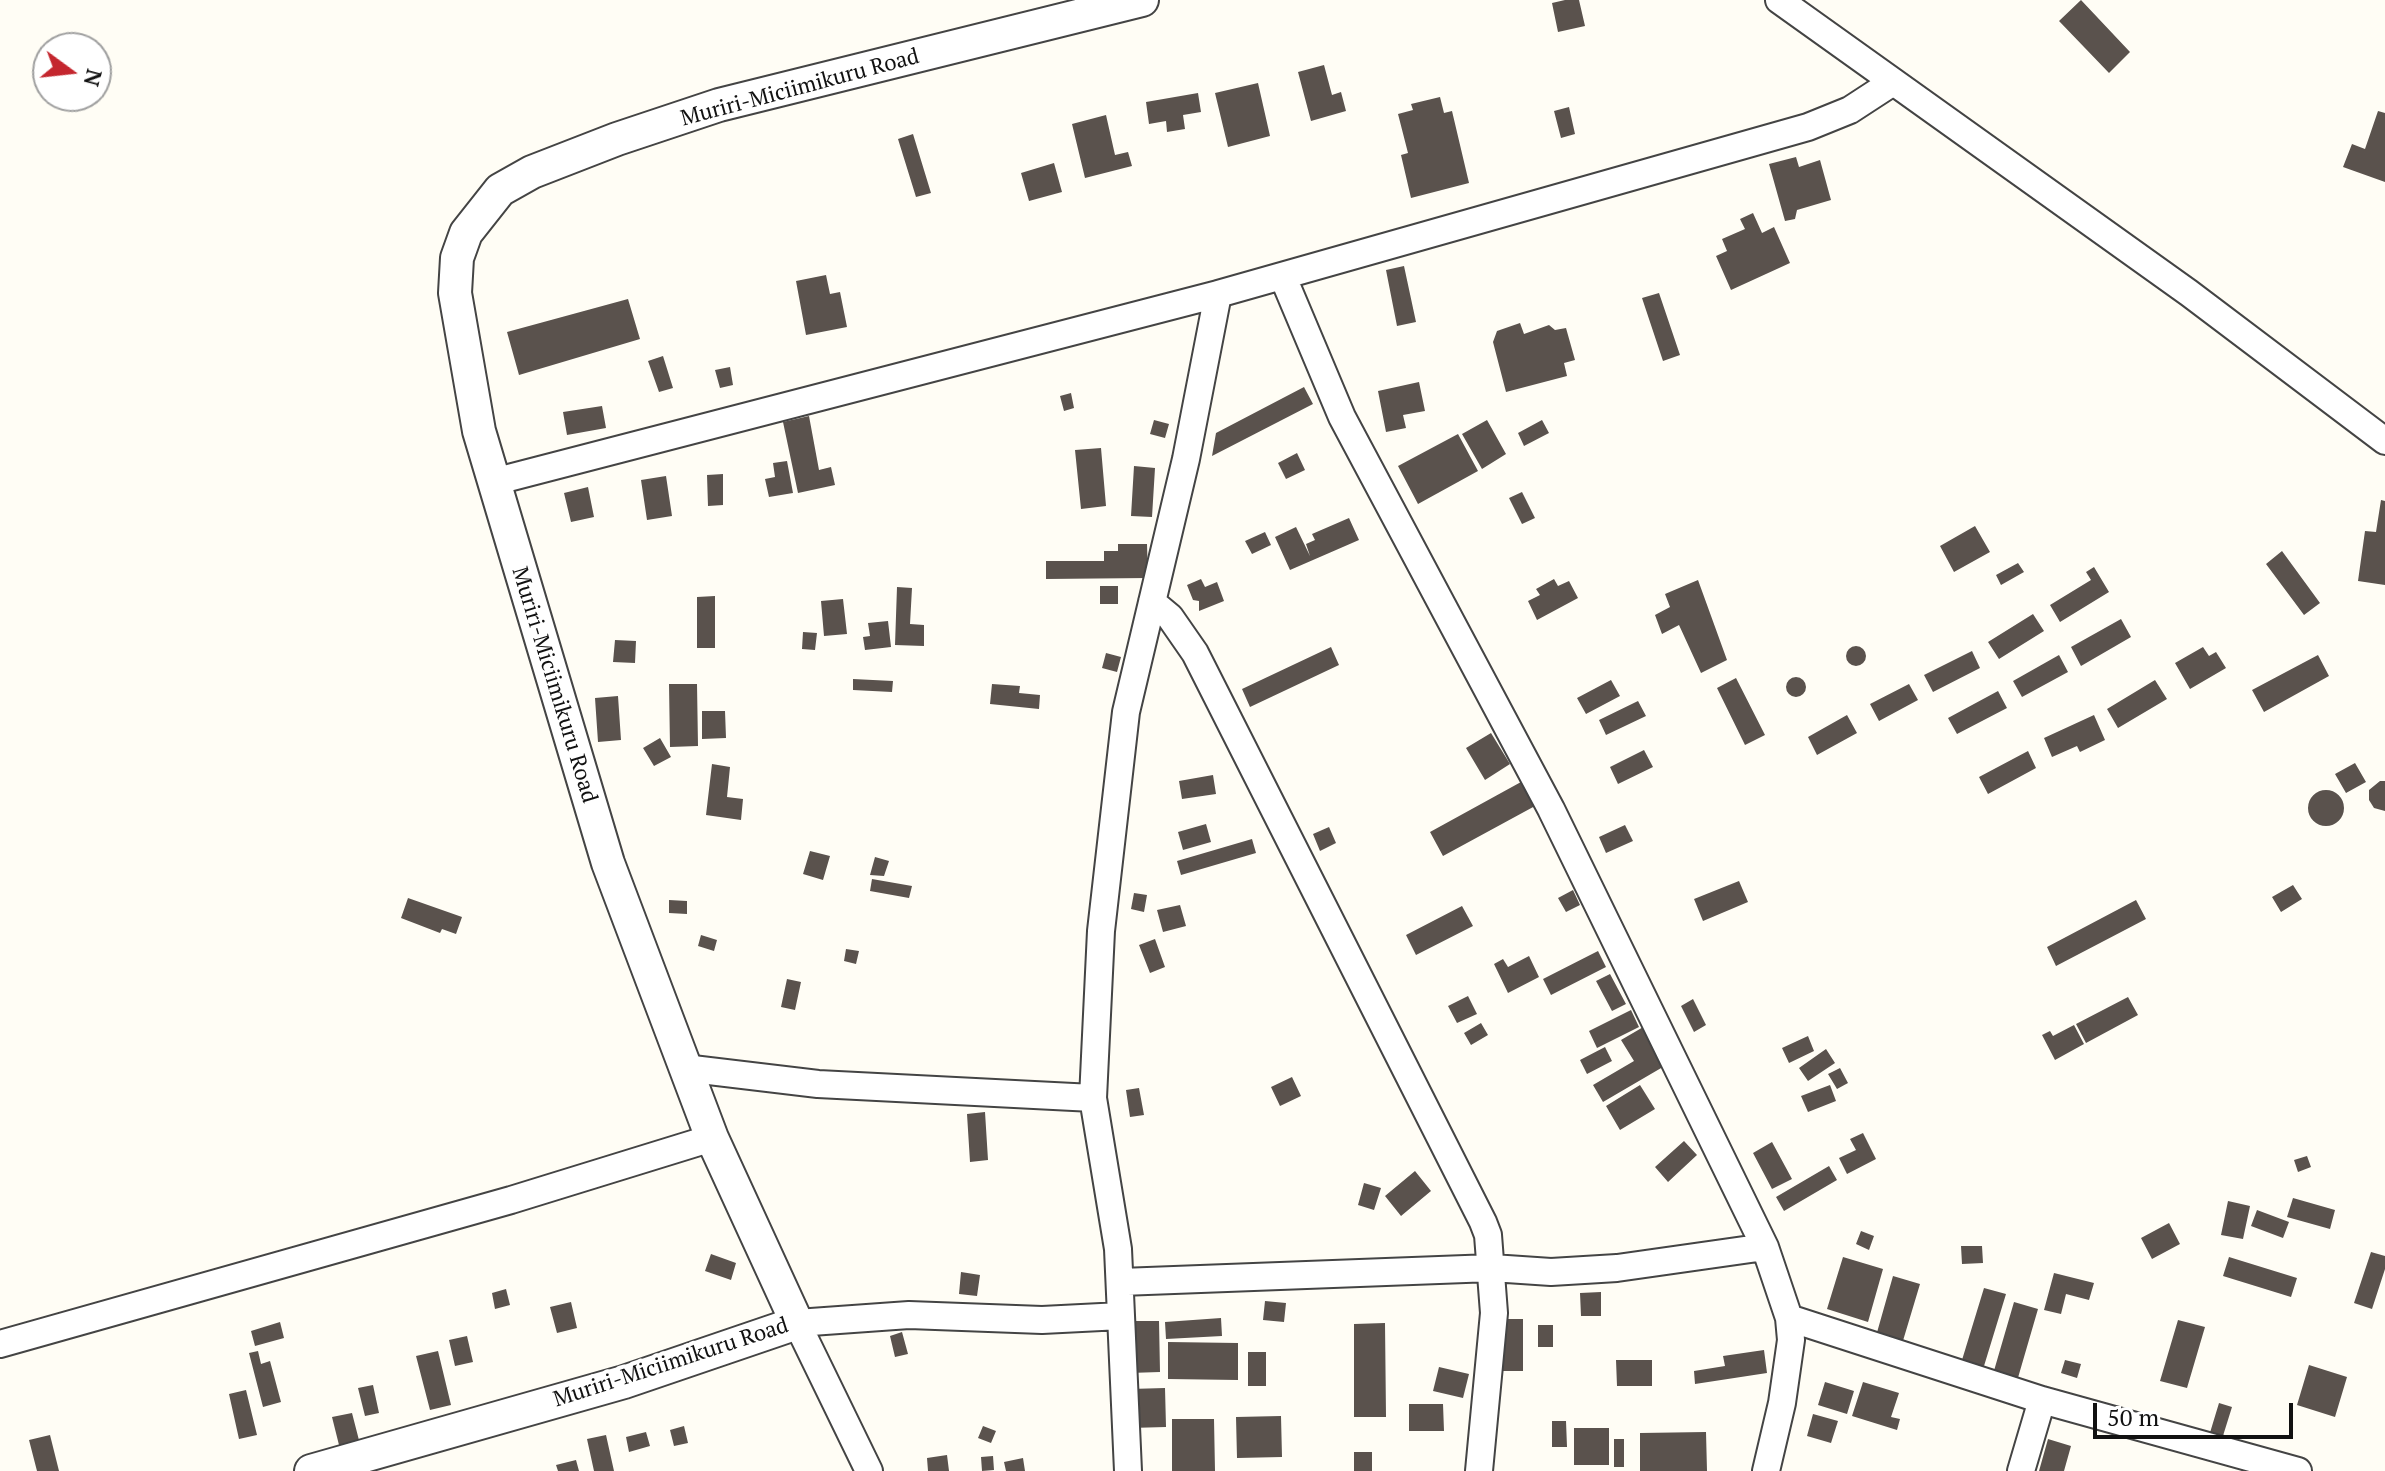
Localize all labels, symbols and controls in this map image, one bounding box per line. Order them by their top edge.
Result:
north arrow [32,32,112,112]
street label: Muriri-Miciimikuru Road [678,43,922,133]
text: N [78,66,110,90]
street label: Muriri-Miciimikuru Road [505,564,603,806]
street label: Muriri-Miciimikuru Road [550,1313,792,1413]
scale bar [2097,1387,2297,1437]
text: 50 m [2107,1401,2159,1433]

